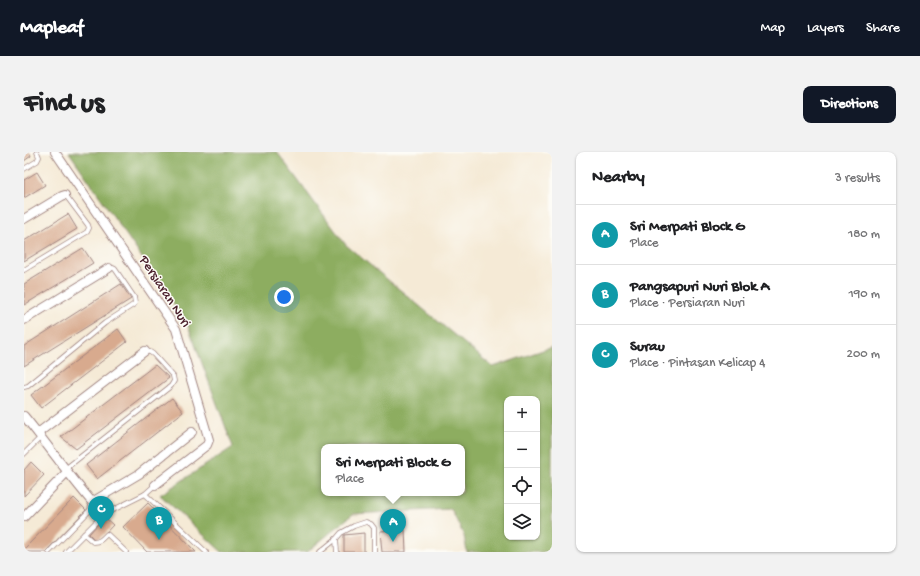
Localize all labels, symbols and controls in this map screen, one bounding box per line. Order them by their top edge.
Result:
text: Mapleaf [20,17,83,40]
text: Map [761,20,785,37]
text: Layers [807,20,844,37]
text: Share [866,20,900,37]
button: Directions [803,86,896,123]
text: Find us [24,88,104,121]
text: Nearby [592,168,645,188]
text: 3 results [835,171,880,186]
text: Sri Merpati Block G [630,218,745,236]
text: A [601,227,609,242]
text: 180 m [848,227,880,242]
text: Place [630,236,658,251]
street label: Persiaran Nuri [134,252,194,331]
text: Pangsapuri Nuri Blok A [630,278,769,296]
your location [274,287,294,307]
text: B [602,287,608,302]
text: 190 m [849,287,880,302]
text: Place · Persiaran Nuri [630,296,745,311]
text: Surau [630,338,665,356]
text: C [601,347,609,362]
text: 200 m [847,347,880,362]
text: Place · Pintasan Kelicap 4 [630,356,765,371]
map controls [504,396,540,540]
button: + [504,396,540,432]
button: − [504,432,540,468]
popup [321,444,465,496]
text: Sri Merpati Block G [336,454,450,472]
button: locate [504,468,540,504]
text: Place [336,472,364,487]
pin: C [88,496,114,529]
button: layers [504,504,540,540]
pin: B [146,507,172,540]
pin: A [380,509,406,542]

